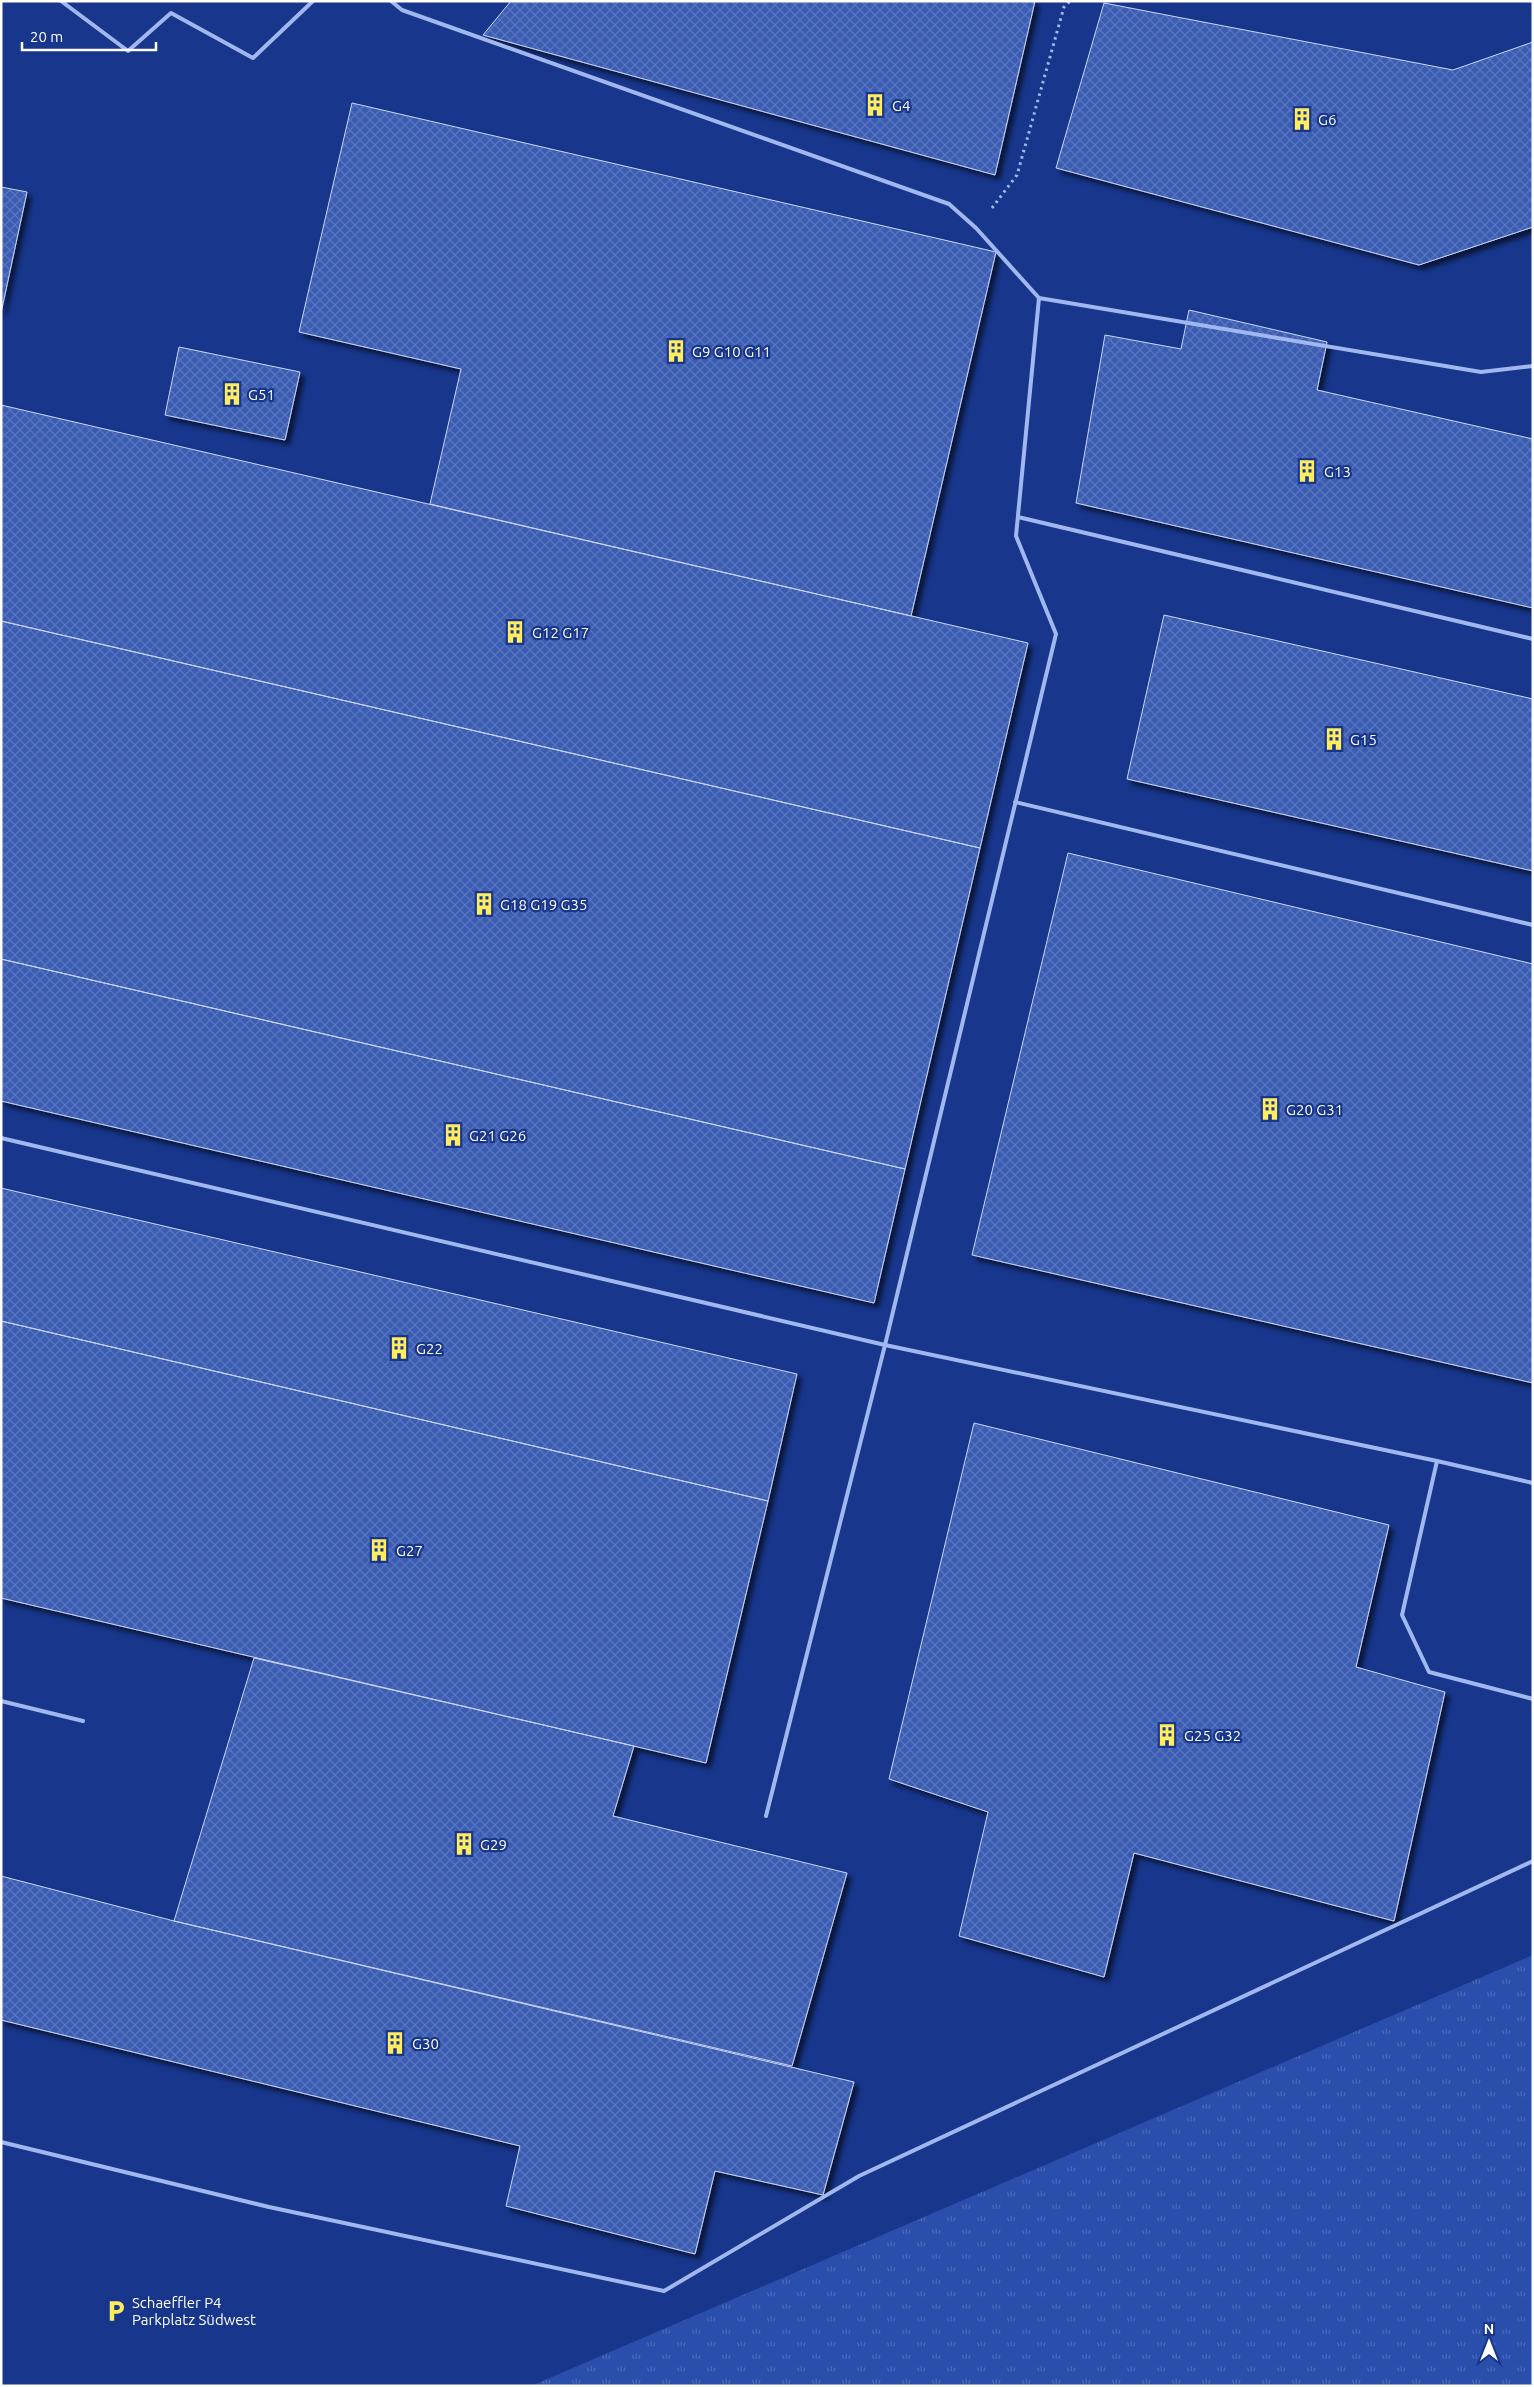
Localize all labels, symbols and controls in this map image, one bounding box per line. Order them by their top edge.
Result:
scale bar [22,20,156,52]
text: 20 m [30,28,63,45]
building icon: G4 [862,92,888,118]
place label: G4 [892,97,910,114]
building icon: G6 [1289,106,1315,132]
place label: G6 [1318,111,1336,128]
building icon: G9 G10 G11 [663,338,689,364]
place label: G9 G10 G11 [692,343,771,360]
building icon: G51 [219,381,245,407]
place label: G51 [248,386,275,403]
building icon: G13 [1294,458,1320,484]
place label: G13 [1324,463,1351,480]
building icon: G12 G17 [502,619,528,645]
place label: G12 G17 [532,624,589,641]
building icon: G15 [1321,726,1347,752]
place label: G15 [1350,731,1377,748]
building icon: G18 G19 G35 [471,891,497,917]
place label: G18 G19 G35 [500,896,587,913]
building icon: G20 G31 [1257,1096,1283,1122]
place label: G20 G31 [1286,1101,1343,1118]
building icon: G21 G26 [440,1122,466,1148]
place label: G21 G26 [469,1127,526,1144]
building icon: G22 [386,1335,412,1361]
place label: G22 [416,1340,443,1357]
building icon: G27 [366,1537,392,1563]
place label: G27 [396,1542,423,1559]
building icon: G25 G32 [1154,1722,1180,1748]
place label: G25 G32 [1184,1727,1241,1744]
building icon: G29 [451,1831,477,1857]
place label: G29 [480,1836,507,1853]
building icon: G30 [382,2030,408,2056]
place label: G30 [412,2035,439,2052]
place label: Schaeffler P4 Parkplatz Südwest [132,2294,256,2328]
parking icon: Schaeffler P4 Parkplatz Südwest [103,2298,129,2324]
north arrow [1464,2317,1514,2367]
text: N [1484,2321,1494,2337]

